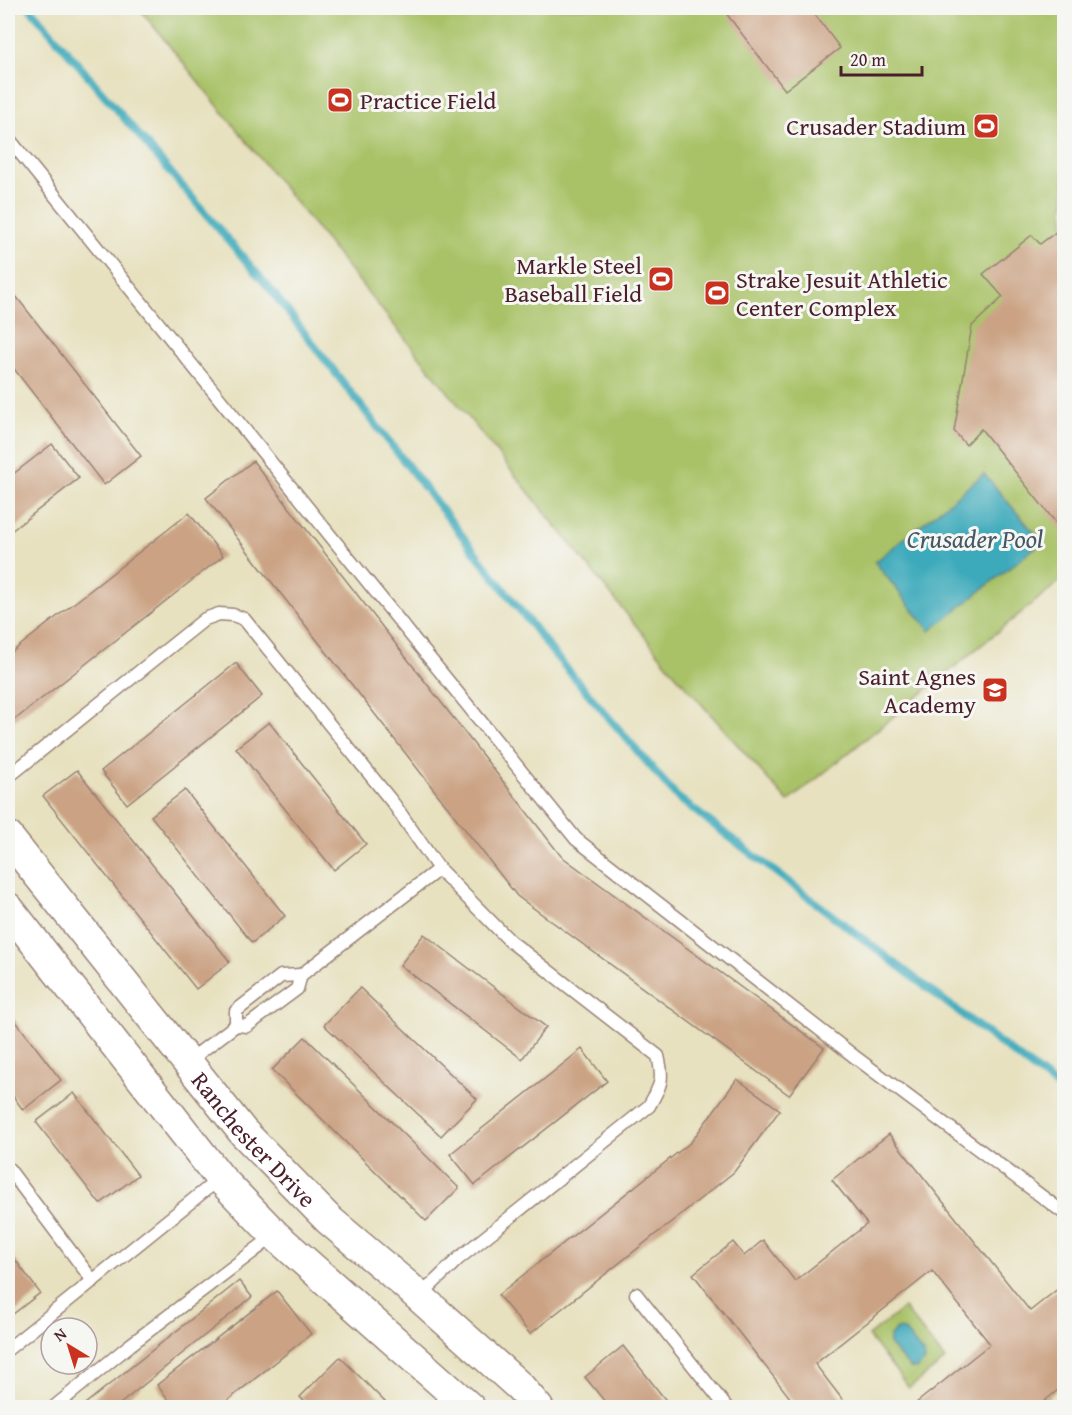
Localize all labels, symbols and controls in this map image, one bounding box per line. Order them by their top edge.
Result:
scale bar [841,39,922,77]
text: 20 m [850,46,886,73]
place label: Practice Field [360,83,496,118]
sports icon: Practice Field [325,85,355,115]
place label: Crusader Stadium [786,109,966,144]
sports icon: Crusader Stadium [971,111,1001,141]
place label: Markle Steel Baseball Field [504,248,642,311]
place label: Strake Jesuit Athletic Center Complex [736,262,948,325]
sports icon: Markle Steel Baseball Field [646,264,676,294]
sports icon: Strake Jesuit Athletic Center Complex [702,278,732,308]
water label: Crusader Pool [907,519,1043,558]
place label: Saint Agnes Academy [858,659,976,722]
school or university icon: Saint Agnes Academy [980,675,1010,705]
street label: Ranchester Drive [184,1064,325,1215]
north arrow [39,1316,99,1376]
text: N [48,1321,72,1347]

